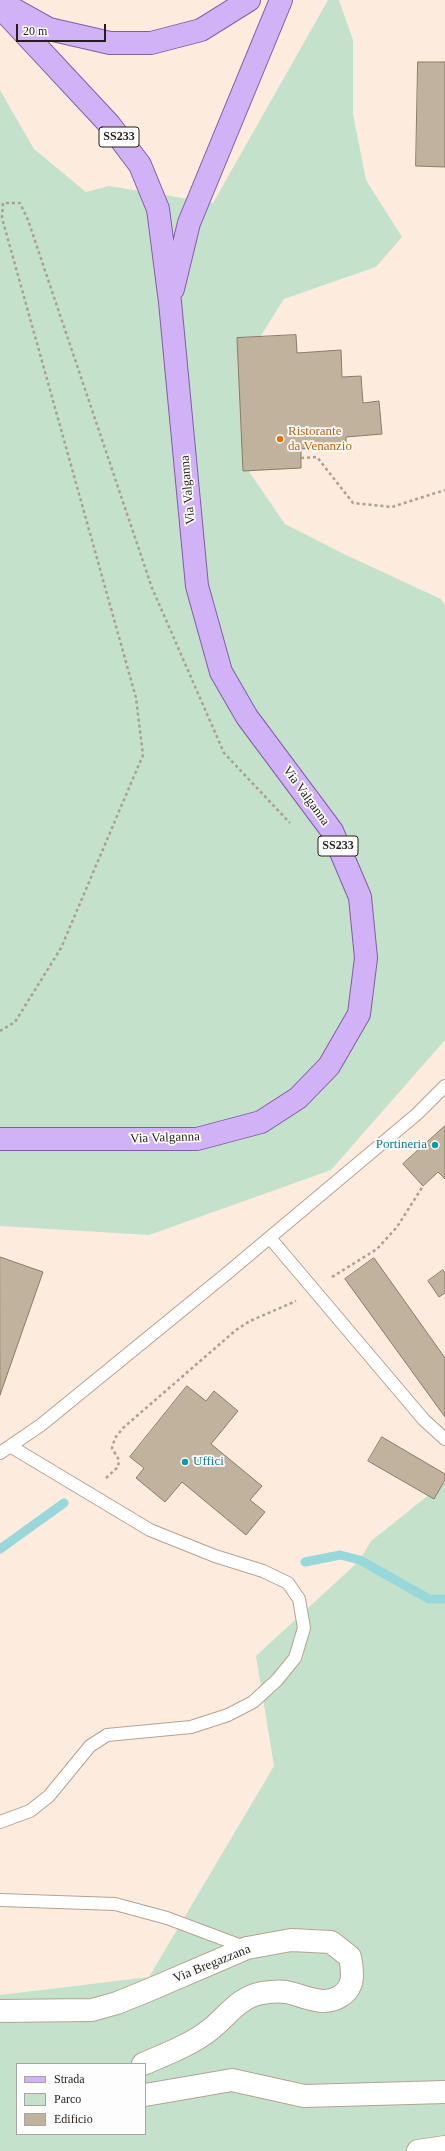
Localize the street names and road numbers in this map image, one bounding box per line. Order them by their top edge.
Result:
road number: SS233 [99,127,139,147]
street label: Via Valganna [177,455,199,525]
street label: Via Valganna [279,763,333,829]
road number: SS233 [318,836,358,856]
street label: Via Valganna [130,1129,200,1147]
street label: Via Bregazzana [171,1941,253,1987]

